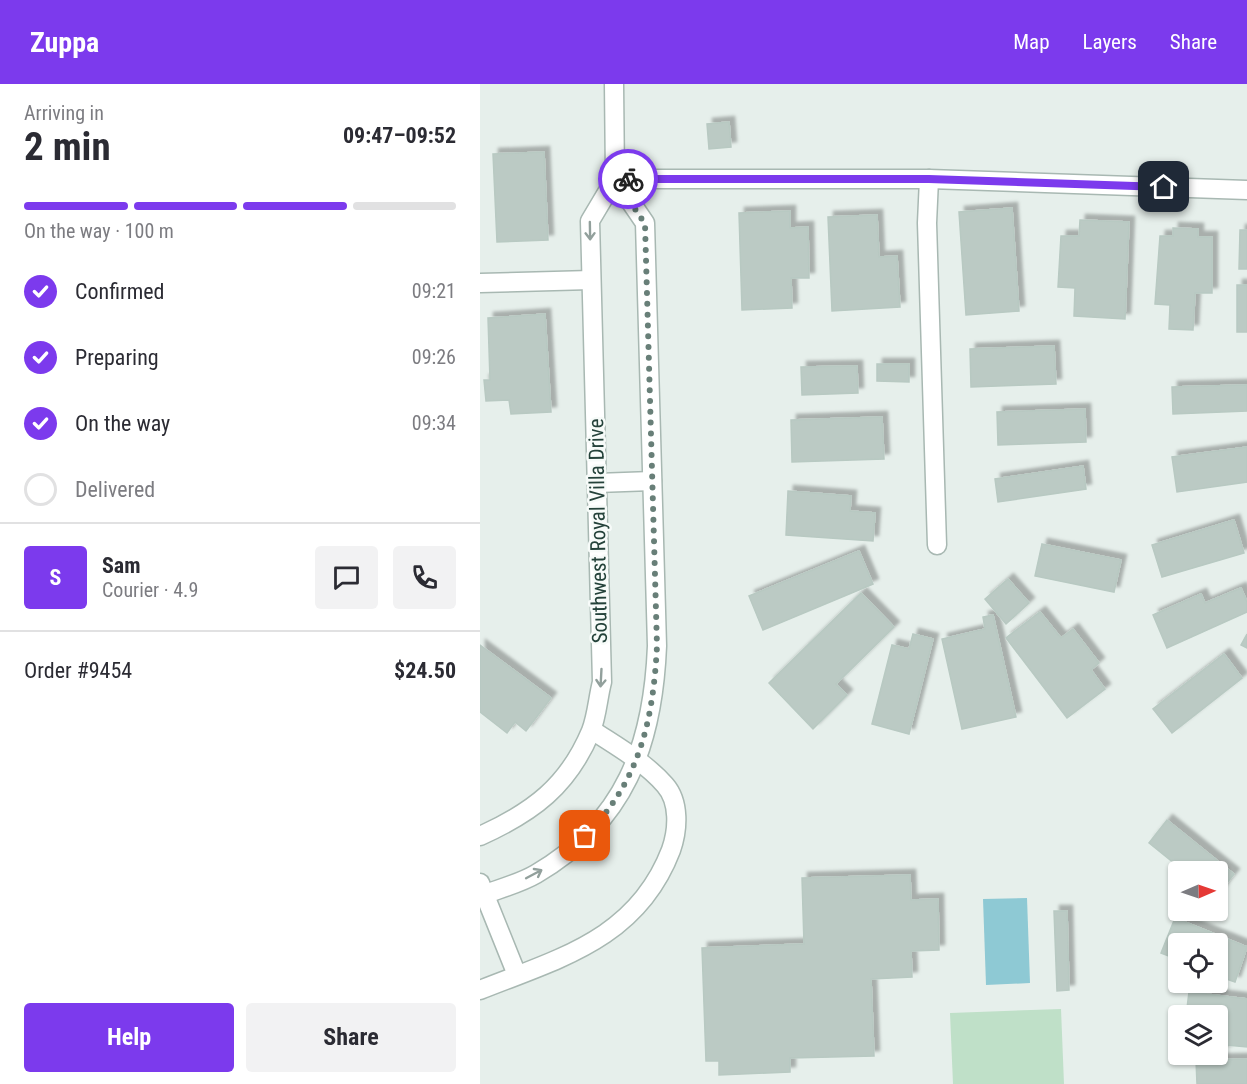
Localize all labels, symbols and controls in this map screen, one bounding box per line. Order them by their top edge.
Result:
text: Zuppa [30,26,99,59]
text: Map [1013,30,1050,54]
text: Layers [1083,30,1137,54]
text: Share [1170,30,1217,54]
text: Arriving in [24,101,104,125]
text: 09:47–09:52 [343,123,456,148]
text: 2 min [24,124,111,170]
courier [598,149,658,209]
pin [1138,161,1189,212]
icon: bike [612,163,645,196]
icon: home [1147,170,1180,203]
text: On the way · 100 m [24,219,174,243]
one-way arrow [584,221,596,241]
icon: check [24,275,57,308]
text: Confirmed [75,279,164,304]
text: 09:21 [412,279,456,303]
icon: check [24,341,57,374]
text: Preparing [75,345,159,370]
text: 09:26 [412,345,456,369]
icon: check [24,407,57,440]
text: On the way [75,411,170,436]
text: 09:34 [412,411,456,435]
street label: Southwest Royal Villa Drive [584,418,612,644]
text: Delivered [75,477,155,502]
button: chat [315,546,378,609]
button: phone [393,546,456,609]
text: Sam [102,553,141,578]
text: S [50,565,61,590]
text: Courier · 4.9 [102,578,198,602]
text: Order #9454 [24,658,132,683]
text: $24.50 [394,658,456,683]
one-way arrow [595,667,606,687]
pin [559,810,610,861]
icon: bag [568,819,601,852]
north arrow [1168,861,1228,921]
map controls [1168,861,1228,1065]
one-way arrow [525,868,542,880]
button: locate [1168,933,1228,993]
button: Help [24,1003,234,1072]
button: Share [246,1003,456,1072]
button: layers [1168,1005,1228,1065]

